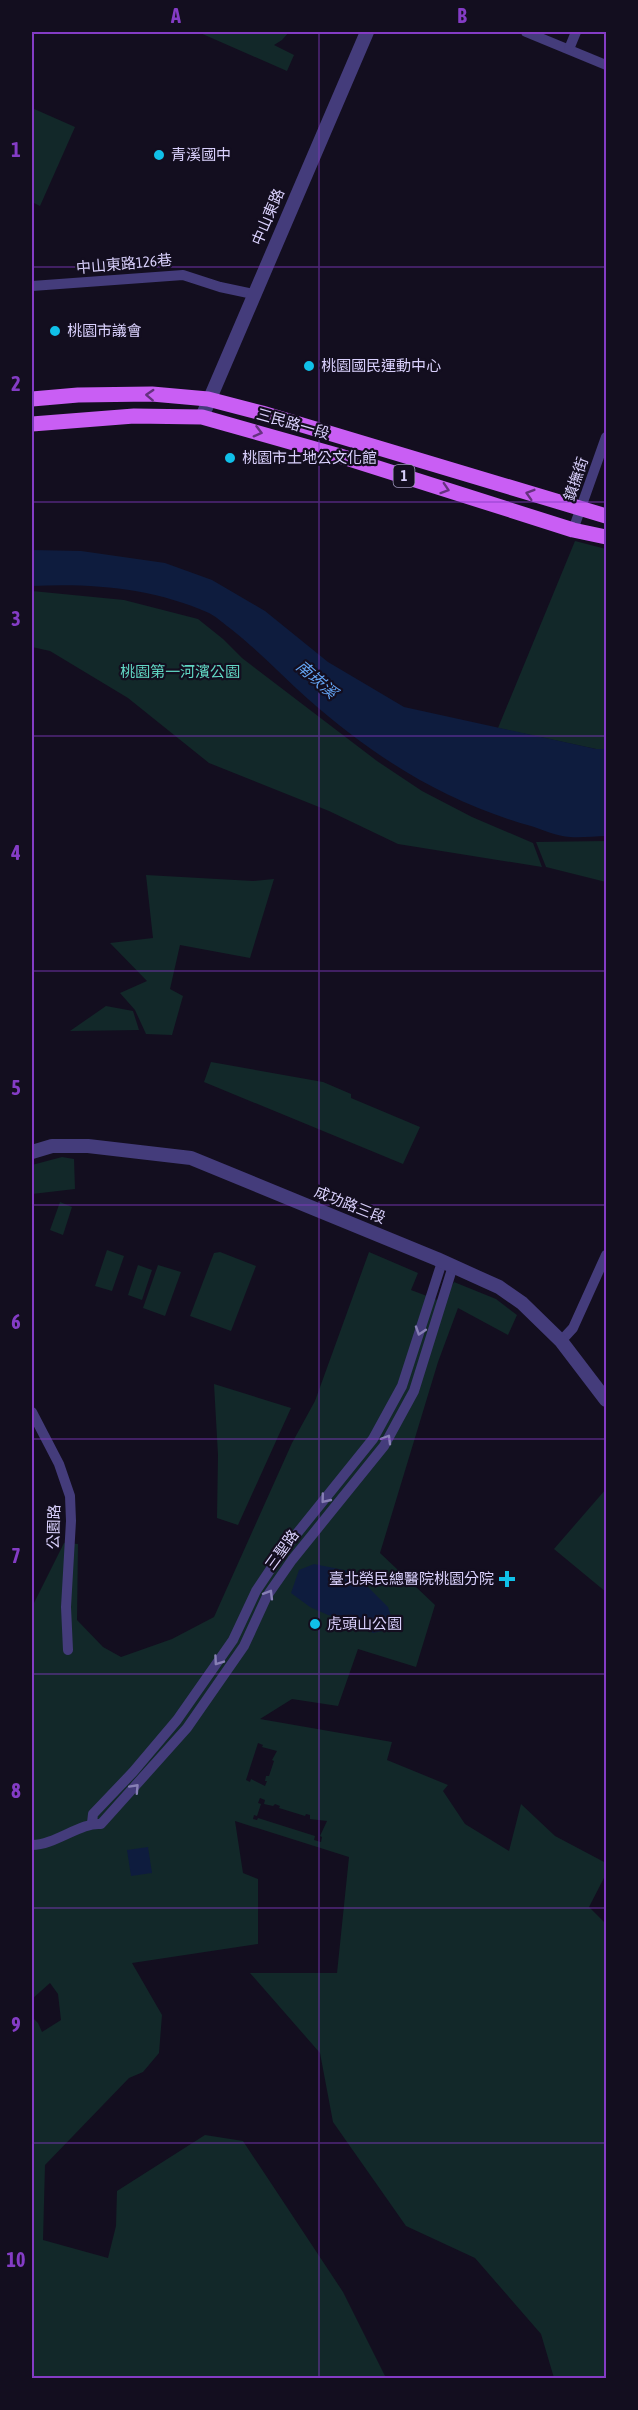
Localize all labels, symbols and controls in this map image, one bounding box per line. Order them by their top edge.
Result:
text: A [170,4,181,27]
text: B [457,4,467,27]
text: 1 [11,138,21,161]
place label: 青溪國中 [171,146,231,163]
marker: 青溪國中 [152,148,166,162]
street label: 中山東路 [248,186,287,248]
street label: 中山東路126巷 [75,251,173,276]
place label: 桃園市議會 [67,322,142,339]
marker: 桃園市議會 [48,324,62,338]
place label: 桃園國民運動中心 [321,357,441,374]
marker: 桃園國民運動中心 [302,359,316,373]
text: 2 [11,372,21,395]
one-way arrow [145,388,154,401]
street label: 三民路一段 [255,405,332,442]
one-way arrow [252,425,263,437]
place label: 桃園市土地公文化館 [242,449,377,466]
marker: 桃園市土地公文化館 [223,451,237,465]
street label: 鎮撫街 [560,455,591,503]
road number: 1 [394,465,414,487]
one-way arrow [439,482,450,494]
one-way arrow [525,489,536,501]
text: 3 [11,607,21,630]
water label: 南崁溪 [293,656,343,703]
park label: 桃園第一河濱公園 [120,663,240,680]
text: 4 [10,841,21,864]
text: 5 [11,1076,21,1099]
street label: 成功路三段 [312,1183,388,1226]
text: 6 [11,1310,21,1333]
one-way arrow [414,1325,427,1336]
one-way arrow [380,1435,392,1446]
one-way arrow [321,1492,332,1503]
street label: 公園路 [45,1504,62,1550]
street label: 三聖路 [261,1527,302,1573]
text: 7 [11,1544,21,1567]
place label: 臺北榮民總醫院桃園分院 [329,1570,494,1587]
marker: 臺北榮民總醫院桃園分院 [498,1570,516,1588]
one-way arrow [262,1590,274,1600]
place label: 虎頭山公園 [327,1615,402,1632]
marker: 虎頭山公園 [308,1617,322,1631]
one-way arrow [214,1654,225,1665]
text: 8 [11,1779,21,1802]
one-way arrow [128,1784,139,1794]
text: 9 [11,2013,21,2036]
text: 10 [7,2248,25,2271]

